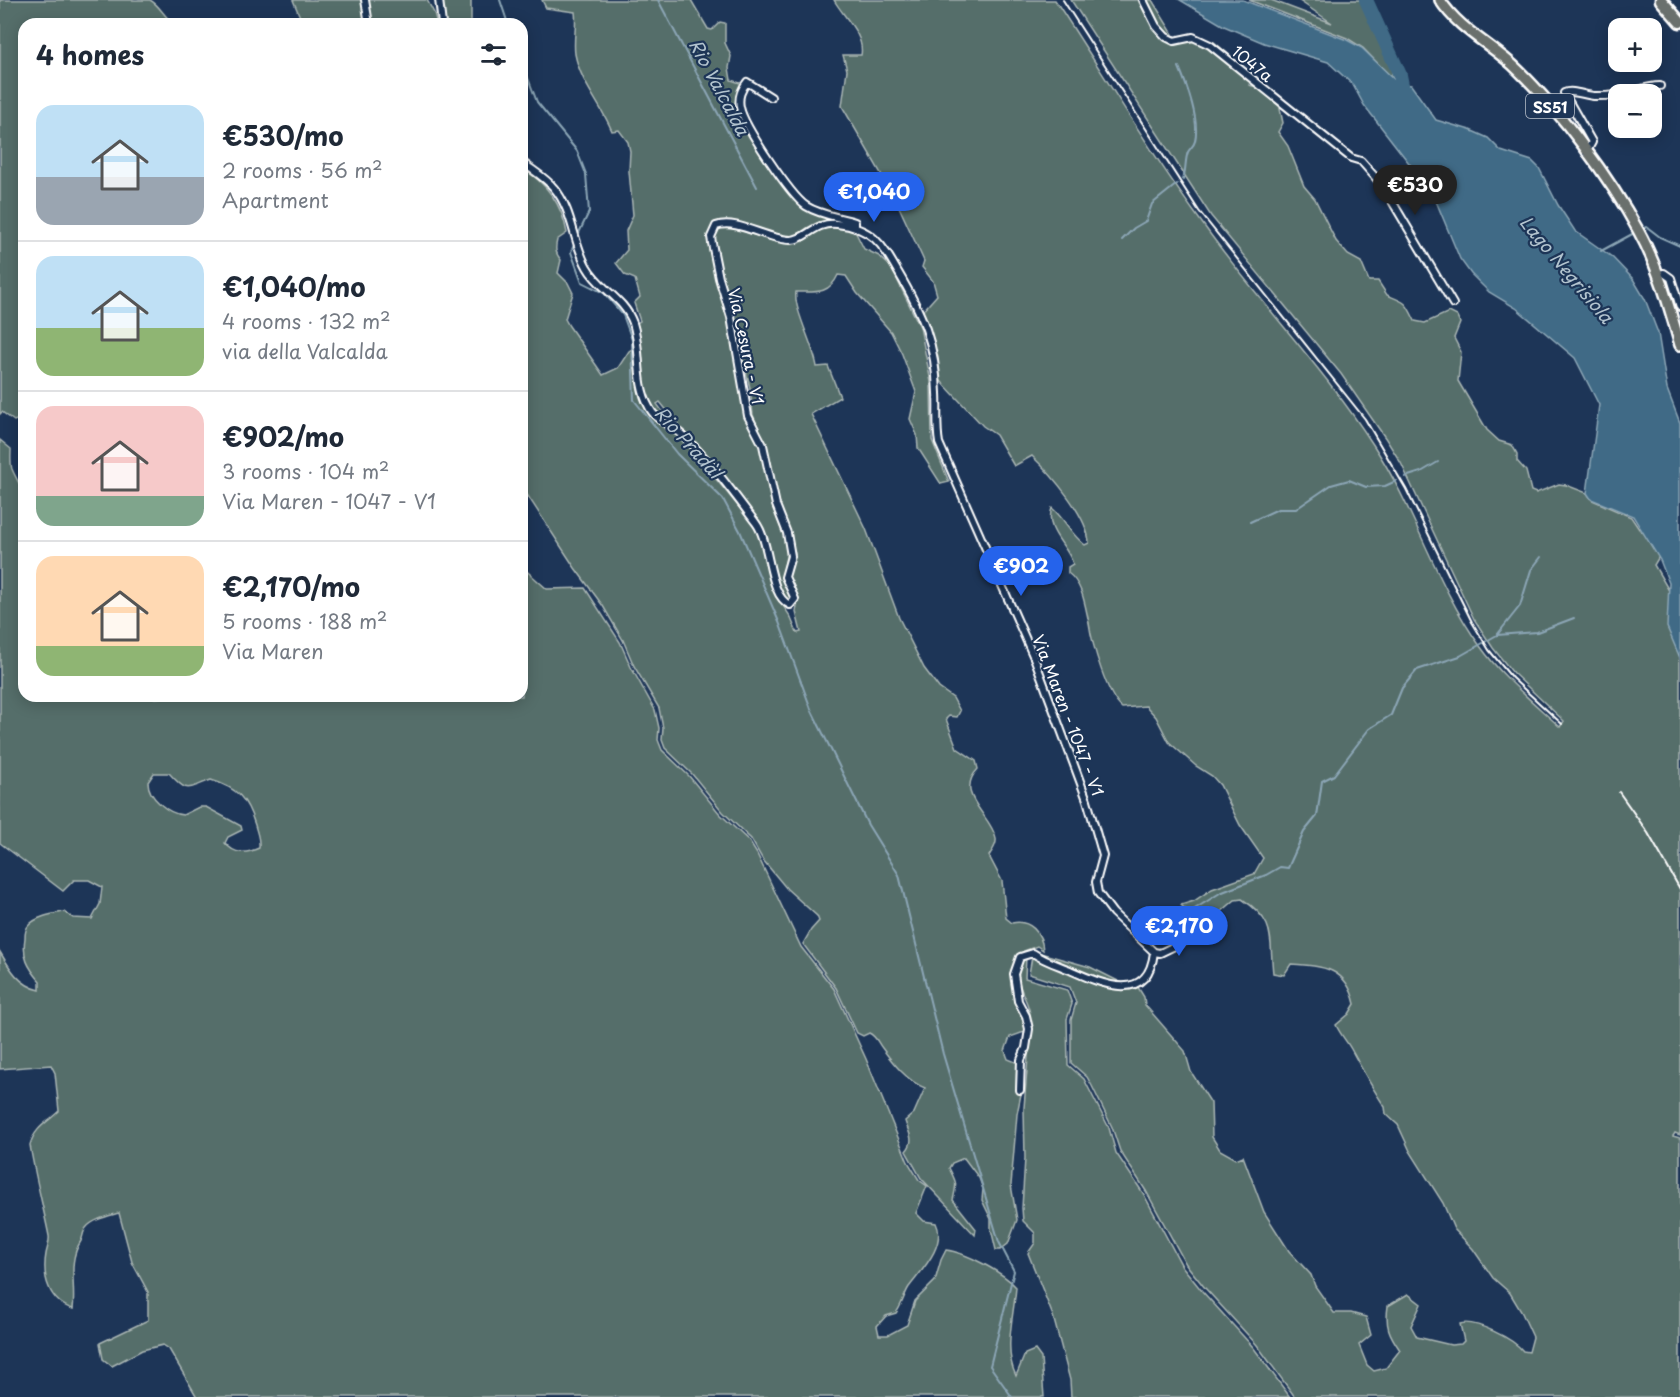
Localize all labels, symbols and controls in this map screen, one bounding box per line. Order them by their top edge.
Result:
map controls [1608,18,1662,138]
button: + [1608,18,1662,72]
water label: Rio Valcalda [683,34,757,141]
text: 4 homes [36,35,144,74]
icon: filters [477,38,510,71]
street label: 1047a [1227,39,1279,87]
button: − [1608,84,1662,138]
road number: SS51 [1526,94,1574,118]
text: €530/mo [222,116,344,155]
icon: home [84,129,156,201]
text: 2 rooms · 56 m² [222,155,383,185]
pin: €530 [1379,165,1451,216]
text: €530 [1387,169,1443,199]
pin: €1,040 [825,172,923,223]
text: €1,040 [838,176,910,206]
text: Apartment [222,185,329,215]
water label: Lago Negrisiola [1514,209,1621,329]
text: €1,040/mo [222,267,365,306]
icon: home [84,280,156,352]
street label: Via Cesura - V1 [723,285,771,407]
text: 4 rooms · 132 m² [222,306,391,336]
text: via della Valcalda [222,336,388,366]
water label: Rio Pradàl [649,400,731,486]
text: €902/mo [222,417,344,456]
icon: home [84,430,156,502]
text: 3 rooms · 104 m² [222,456,389,486]
text: Via Maren - 1047 - V1 [222,486,436,516]
pin: €902 [985,546,1057,597]
text: €902 [993,550,1049,580]
text: €2,170/mo [222,567,360,606]
icon: home [84,580,156,652]
text: 5 rooms · 188 m² [222,606,387,636]
street label: Via Maren - 1047 - V1 [1027,631,1111,799]
text: Via Maren [222,636,323,666]
pin: €2,170 [1130,906,1228,957]
text: €2,170 [1145,910,1213,940]

